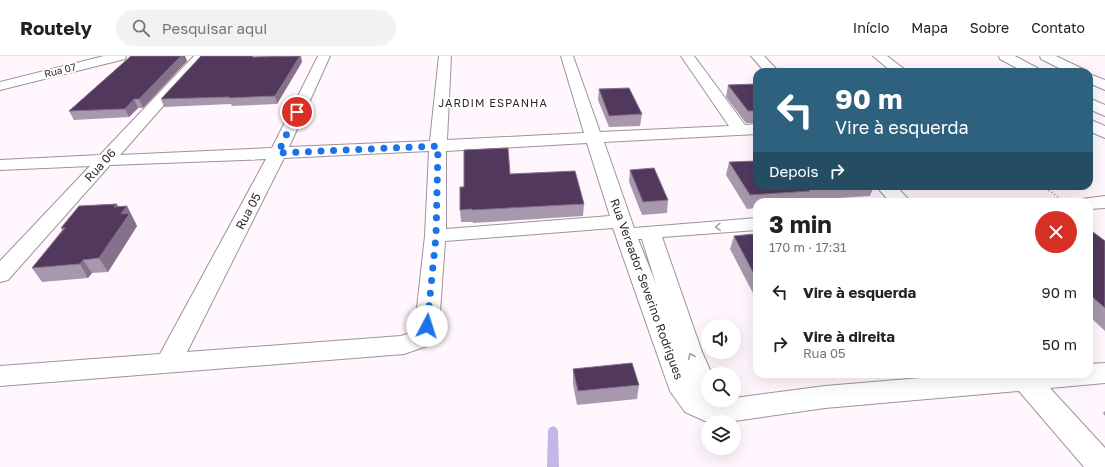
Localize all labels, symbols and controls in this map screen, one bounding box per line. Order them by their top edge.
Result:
search box [116,10,396,46]
text: Routely [20,16,92,39]
icon: search [130,17,152,39]
text: Pesquisar aqui [162,19,267,37]
text: Início [853,19,889,36]
text: Mapa [911,19,948,36]
text: Sobre [970,19,1009,36]
text: Contato [1031,19,1085,36]
street label: Rua 07 [43,60,77,80]
text: 90 m [835,82,902,115]
icon: left [769,84,821,136]
pin [280,95,314,129]
district label: JARDIM ESPANHA [438,96,548,109]
icon: arrive [286,101,308,123]
text: Vire à esquerda [835,116,969,138]
street label: Rua 06 [81,145,119,185]
icon: right [826,160,848,182]
text: Depois [769,162,818,180]
street label: Rua 05 [232,190,264,232]
street label: Rua Vereador Severino Rodrigues [607,196,687,382]
text: 3 min [769,209,832,238]
button: close [1035,211,1077,253]
one-way arrow [715,222,721,231]
text: 170 m · 17:31 [769,239,846,255]
icon: left [769,281,791,303]
text: Vire à esquerda [803,283,916,301]
text: 90 m [1042,283,1077,301]
position arrow [406,305,448,347]
map controls [701,319,741,455]
button: sound [701,319,741,359]
text: Vire à direita [803,327,895,345]
icon: right [769,333,791,355]
text: 50 m [1042,335,1077,353]
text: Rua 05 [803,345,846,361]
one-way arrow [688,353,696,361]
button: search [701,367,741,407]
button: layers [701,415,741,455]

